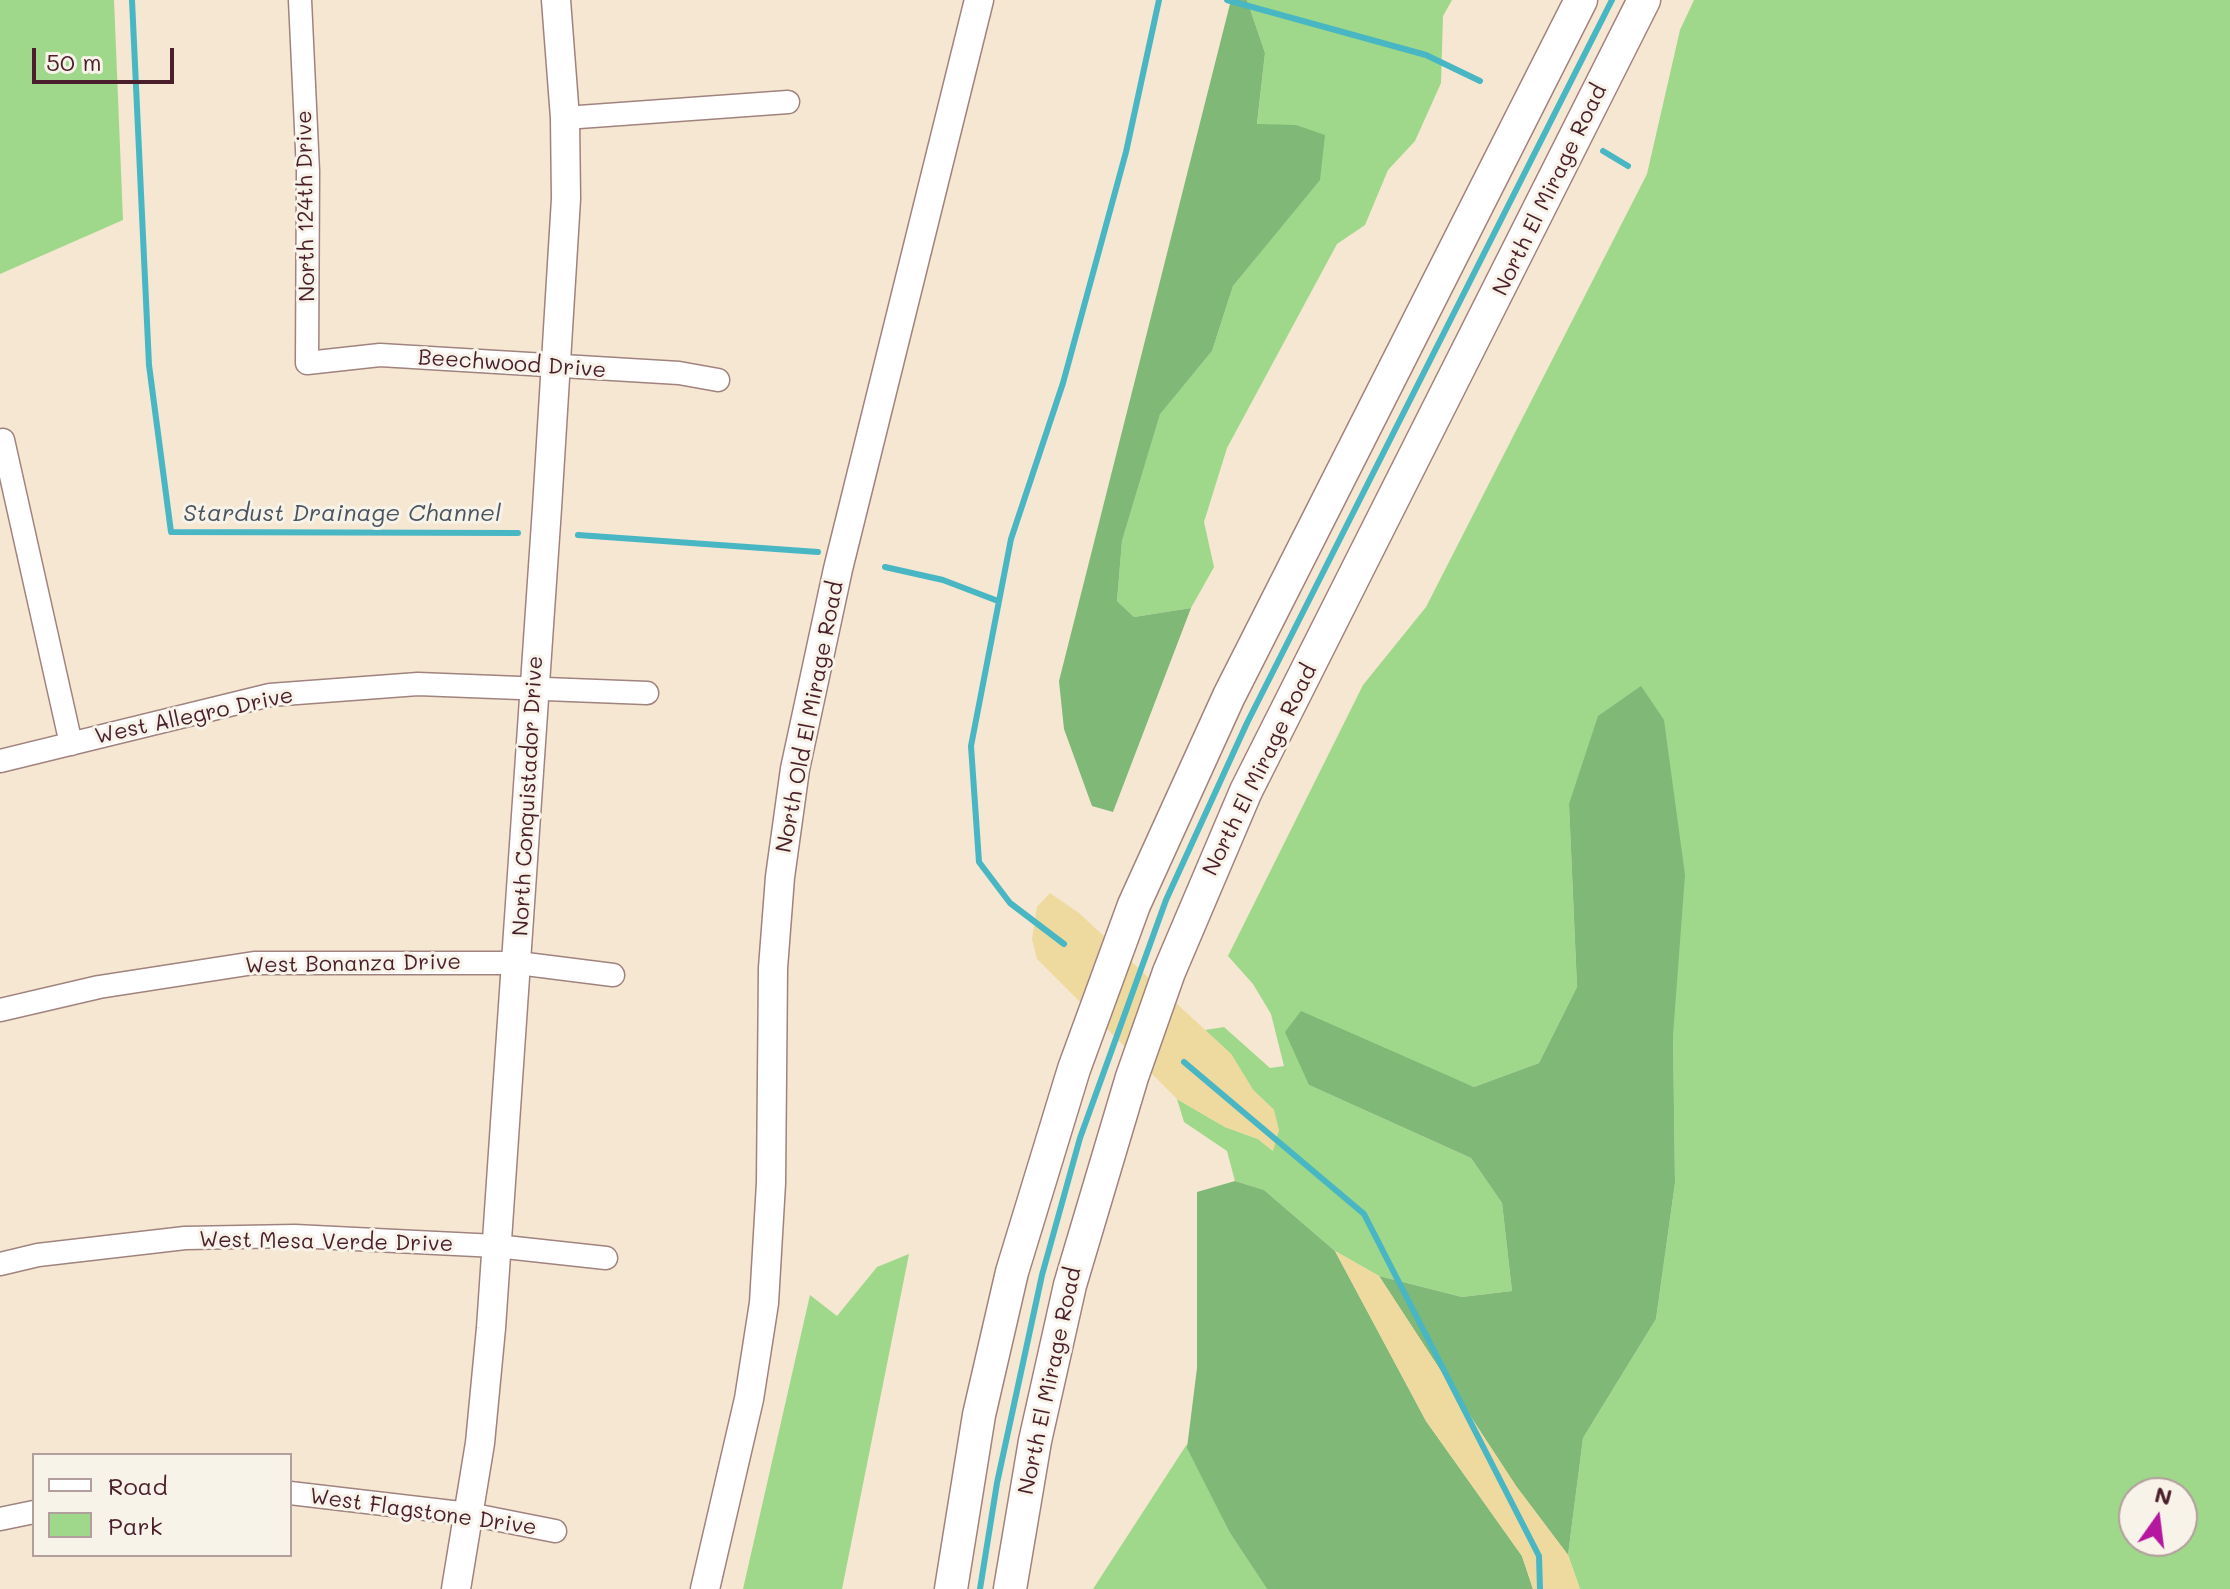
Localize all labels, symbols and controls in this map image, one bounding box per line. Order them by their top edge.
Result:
scale bar [36,32,178,82]
text: 50 m [46,46,102,77]
street label: North El Mirage Road [1487,80,1613,300]
street label: North 124th Drive [291,110,321,302]
street label: Beechwood Drive [417,344,607,384]
water label: Stardust Drainage Channel [183,500,501,528]
street label: North Old El Mirage Road [771,579,849,855]
street label: North Conquistador Drive [507,655,549,937]
street label: North El Mirage Road [1197,660,1323,880]
street label: West Allegro Drive [92,682,296,750]
street label: West Bonanza Drive [245,949,461,979]
street label: West Mesa Verde Drive [199,1227,453,1257]
street label: North El Mirage Road [1013,1265,1087,1497]
legend [32,1453,292,1557]
text: Road [108,1470,168,1501]
north arrow [2118,1477,2198,1557]
text: N [2152,1479,2175,1511]
street label: West Flagstone Drive [308,1483,538,1541]
text: Park [108,1510,162,1541]

